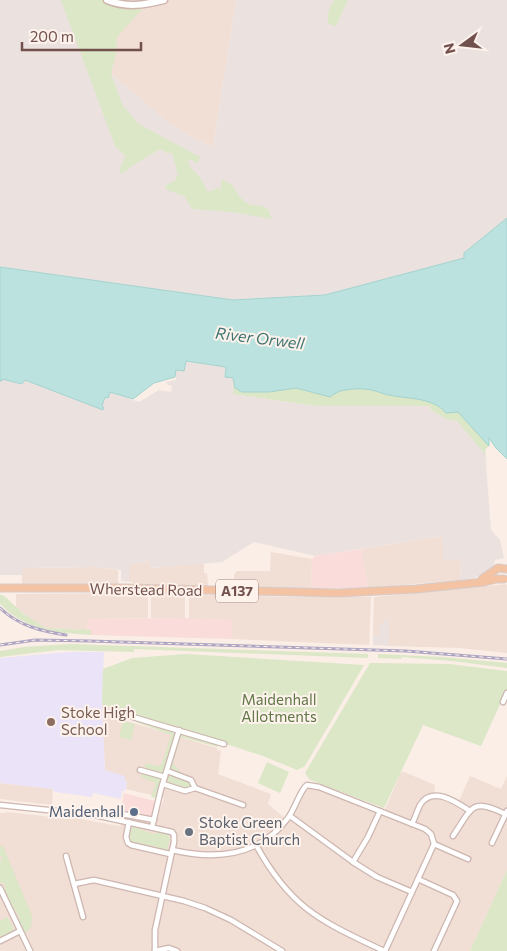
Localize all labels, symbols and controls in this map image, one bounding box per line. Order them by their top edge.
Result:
scale bar [22,20,141,52]
north arrow [437,20,487,70]
text: 200 m [30,27,74,45]
text: N [439,41,459,56]
water label: River Orwell [215,323,307,352]
street label: Wherstead Road [90,579,203,599]
road number: A137 [216,580,258,602]
park label: Maidenhall Allotments [241,690,317,725]
place label: Stoke High School [61,703,135,738]
marker: Stoke High School [45,716,57,728]
place label: Maidenhall [49,802,124,820]
marker: Maidenhall [128,806,140,818]
place label: Stoke Green Baptist Church [199,813,300,848]
marker: Stoke Green Baptist Church [183,826,195,838]

